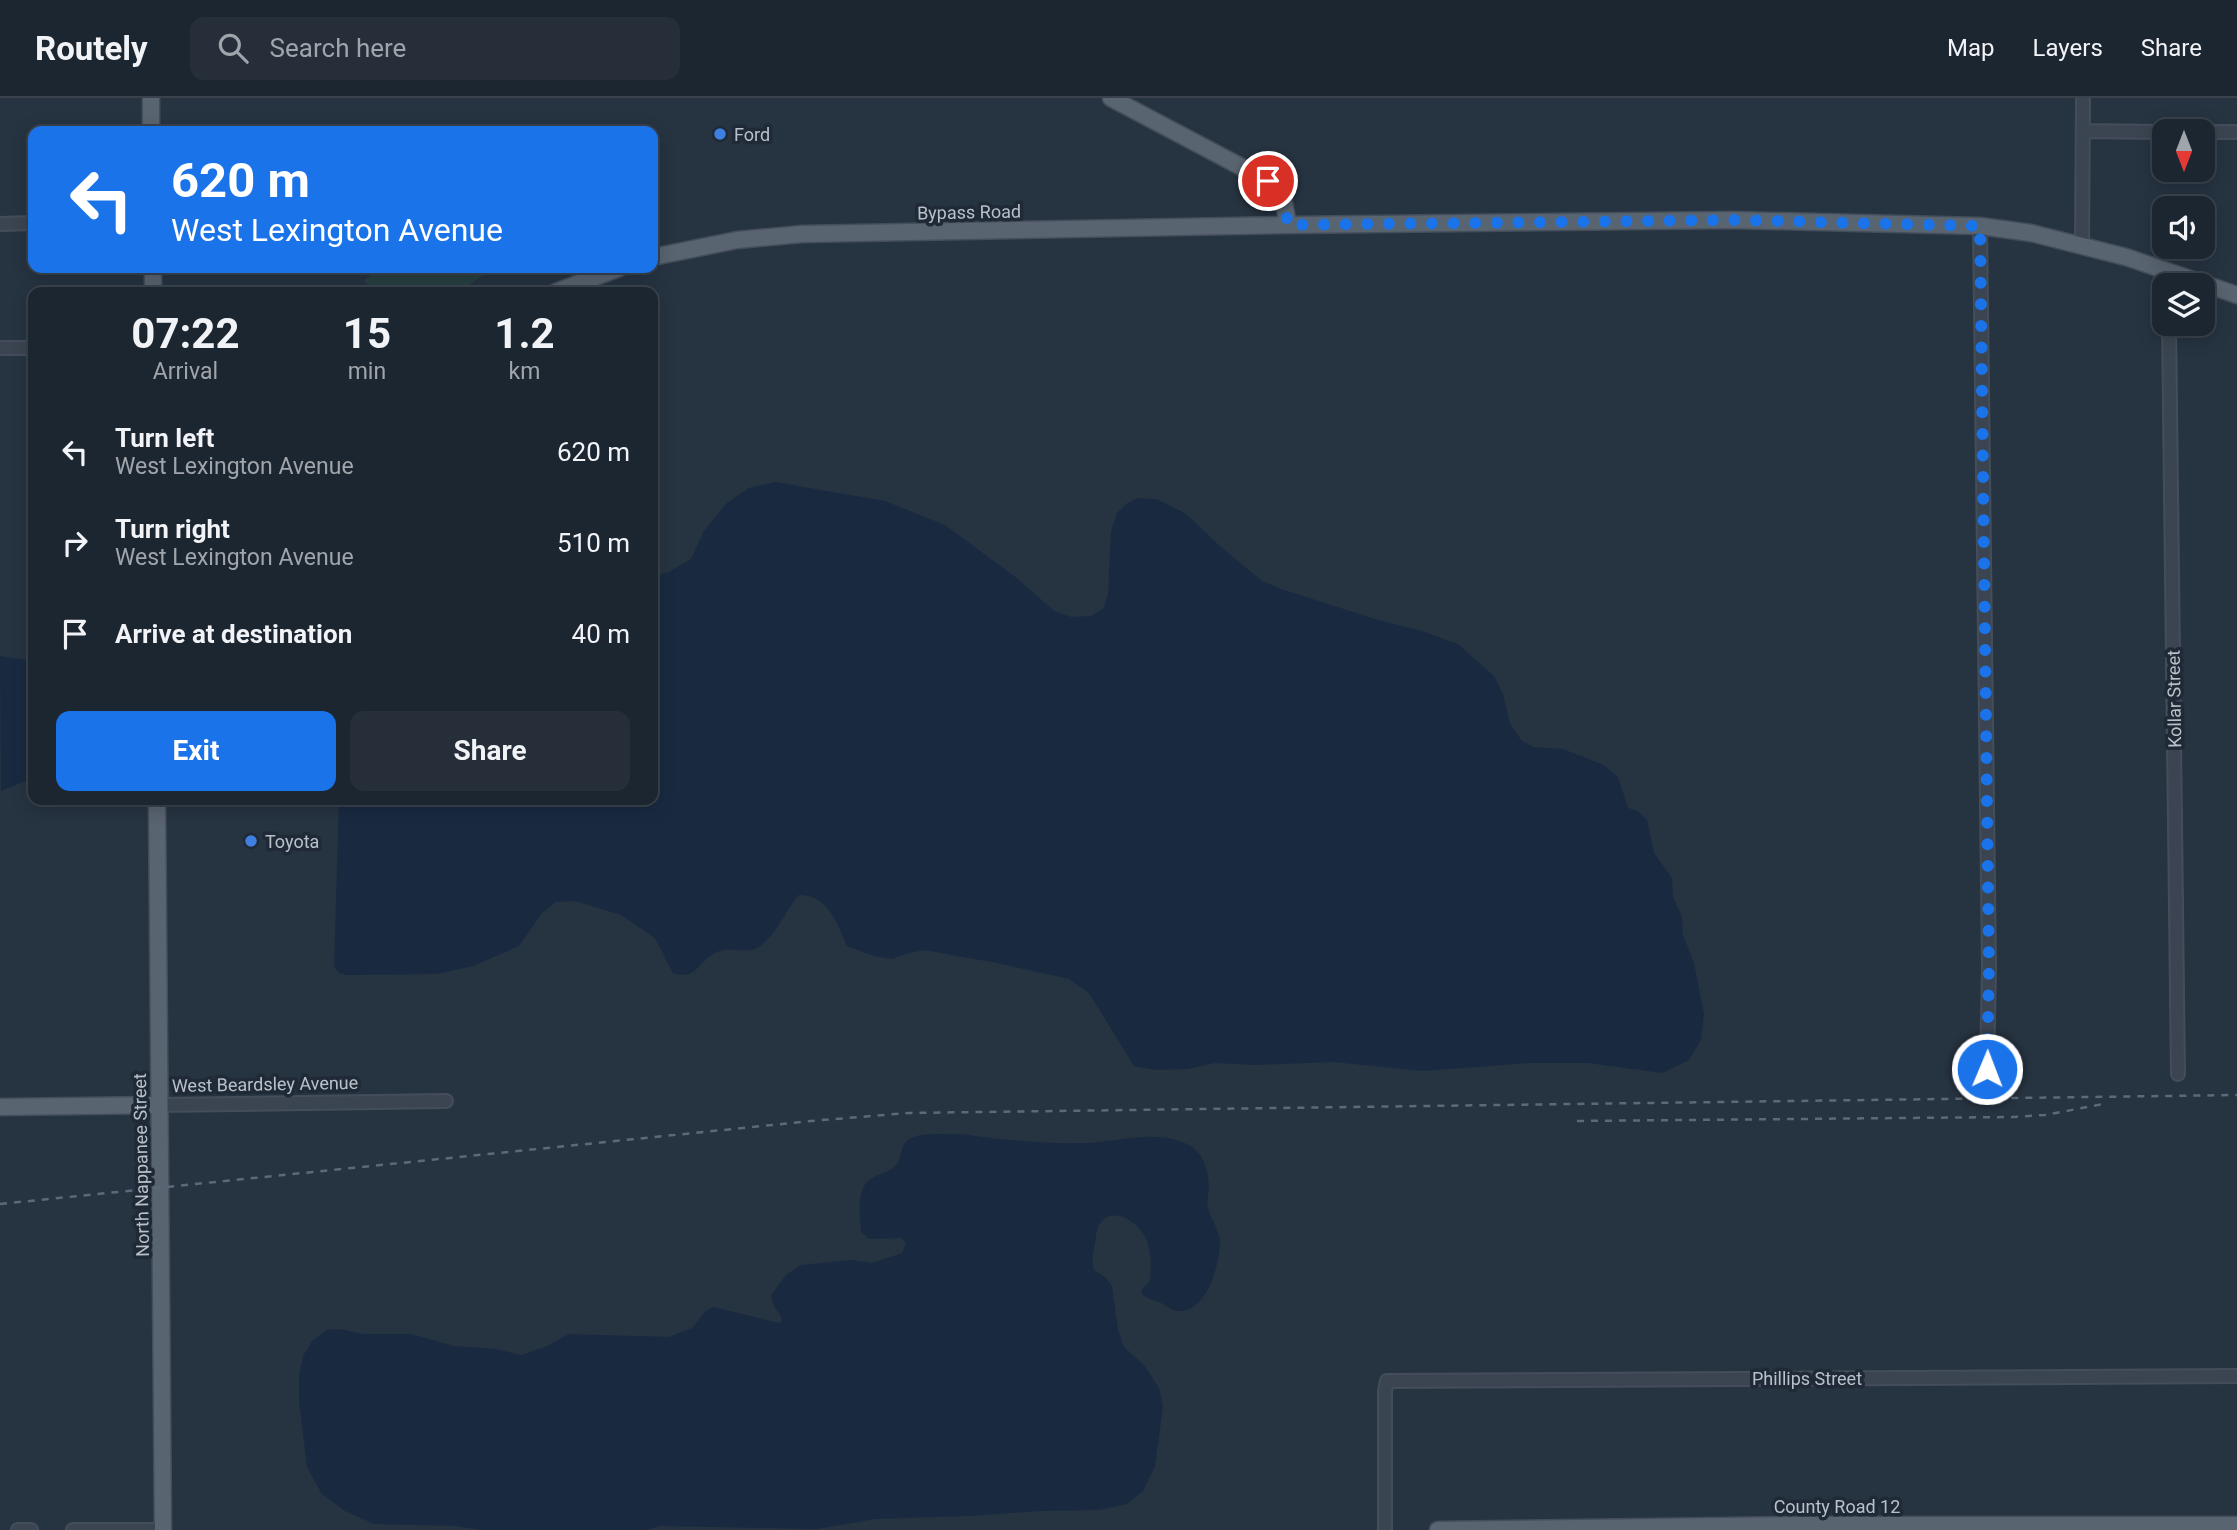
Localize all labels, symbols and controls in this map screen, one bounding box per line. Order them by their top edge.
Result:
search box [190,17,680,80]
text: Routely [35,29,148,68]
icon: search [214,29,252,67]
text: Search here [270,33,406,63]
text: Map [1947,34,1995,62]
text: Layers [2033,34,2103,62]
text: Share [2141,34,2202,62]
north arrow [2152,119,2216,182]
map controls [2152,119,2215,336]
place label: Ford [734,124,770,145]
marker: Ford [712,126,728,142]
pin [1238,151,1298,211]
text: 620 m [171,152,310,209]
icon: left [56,154,147,245]
icon: arrive [1249,162,1287,200]
button: sound [2152,196,2215,259]
street label: Bypass Road [917,201,1021,223]
text: West Lexington Avenue [171,211,503,249]
button: layers [2152,273,2215,336]
text: 07:22 [131,309,240,358]
text: 15 [343,309,391,358]
text: 1.2 [494,309,555,358]
text: Arrival [153,358,218,385]
text: min [348,358,386,385]
text: km [509,358,540,385]
text: Turn left [115,423,214,453]
icon: left [56,433,94,471]
text: 620 m [557,437,630,467]
text: West Lexington Avenue [115,453,354,480]
text: Turn right [115,514,230,544]
icon: right [56,524,94,562]
text: 510 m [557,528,630,558]
text: West Lexington Avenue [115,544,354,571]
icon: arrive [56,615,94,653]
text: Arrive at destination [115,619,352,649]
text: 40 m [572,619,630,649]
street label: Kollar Street [2163,650,2185,748]
button: Exit [56,711,336,791]
button: Share [350,711,630,791]
place label: Toyota [265,831,319,852]
marker: Toyota [243,833,259,849]
position arrow [1950,1032,2024,1106]
street label: West Beardsley Avenue [172,1072,358,1096]
street label: North Nappanee Street [129,1073,153,1257]
street label: Phillips Street [1752,1368,1862,1389]
street label: County Road 12 [1774,1496,1900,1517]

